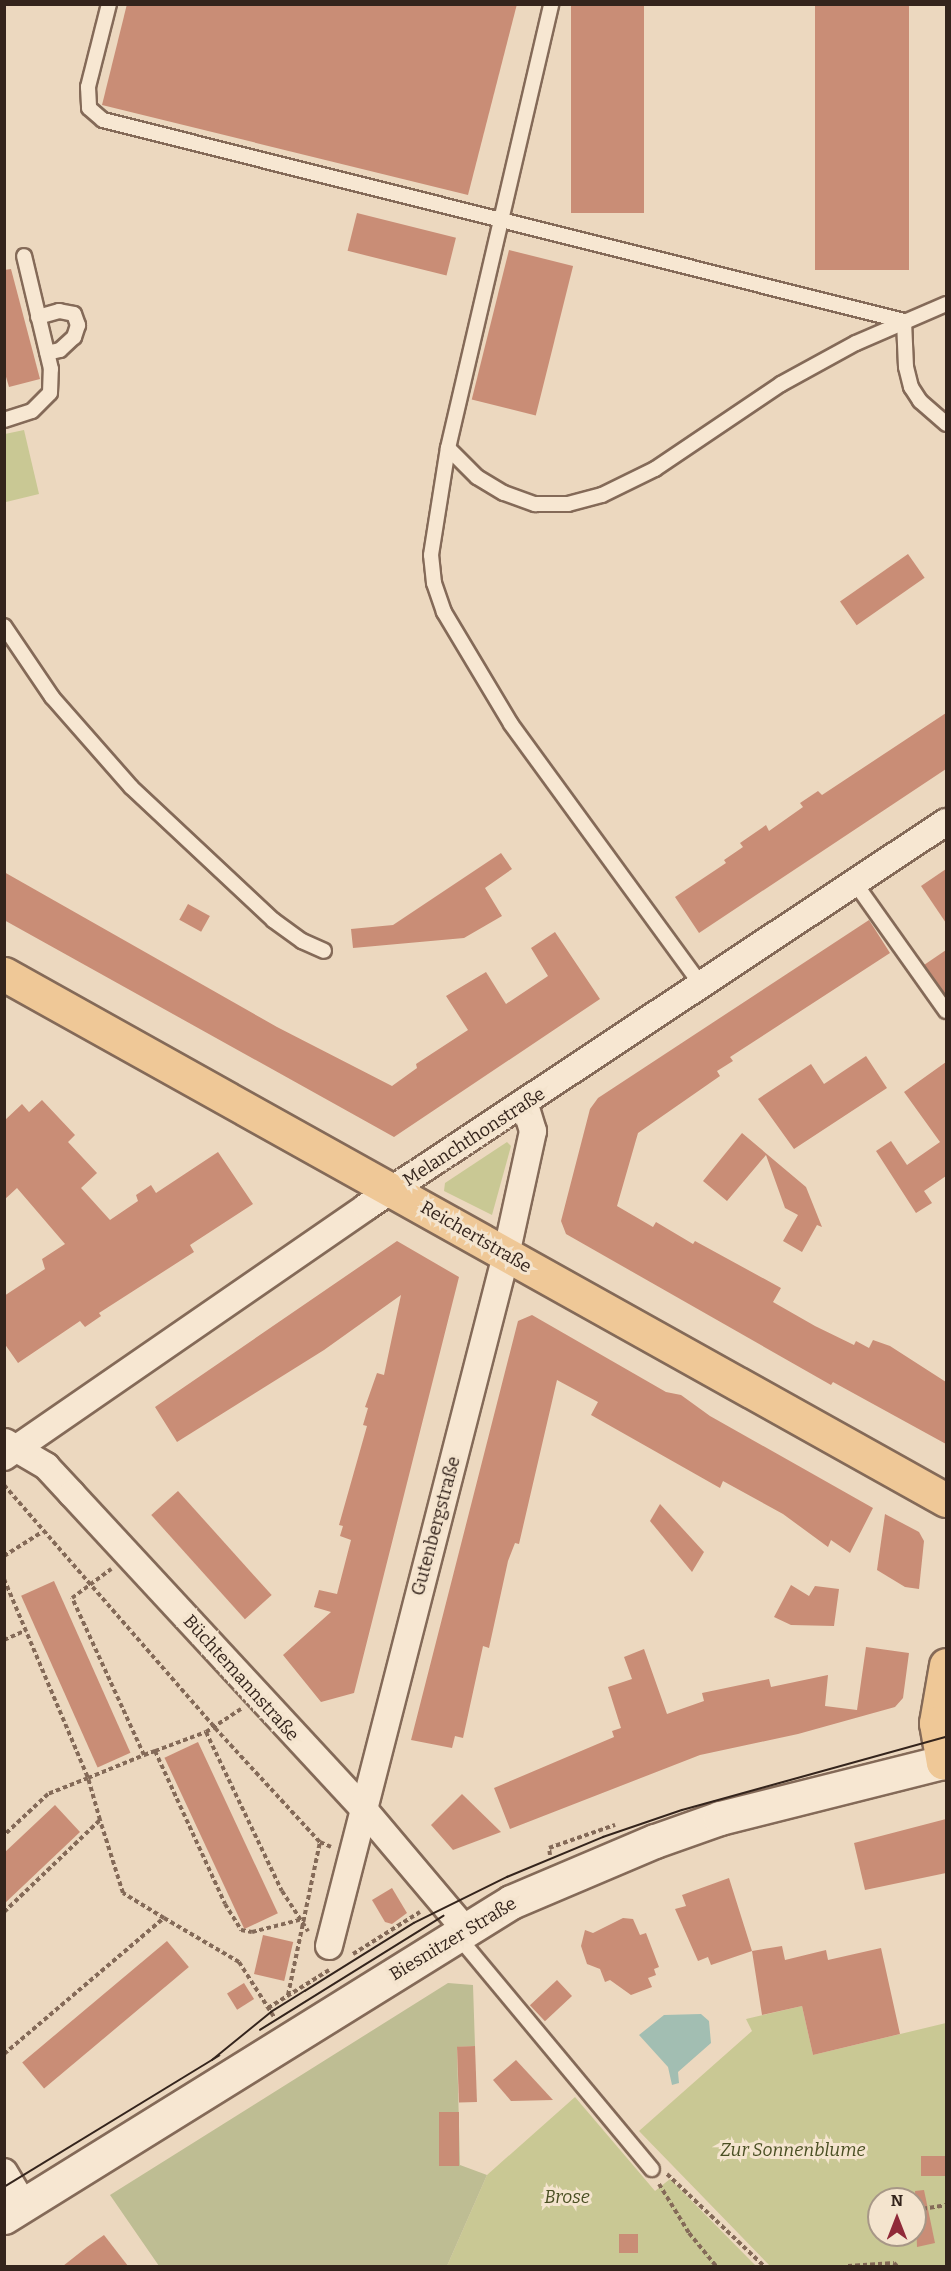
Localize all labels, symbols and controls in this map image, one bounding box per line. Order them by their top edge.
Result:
street label: Melanchthonstraße [399,1083,549,1191]
street label: Reichertstraße [417,1196,535,1278]
street label: Gutenbergstraße [407,1454,465,1598]
street label: Büchtemannstraße [179,1610,303,1746]
street label: Biesnitzer Straße [386,1893,520,1985]
park label: Zur Sonnenblume [720,2139,866,2161]
park label: Brose [544,2186,590,2208]
north arrow [867,2187,927,2247]
text: N [891,2191,903,2210]

